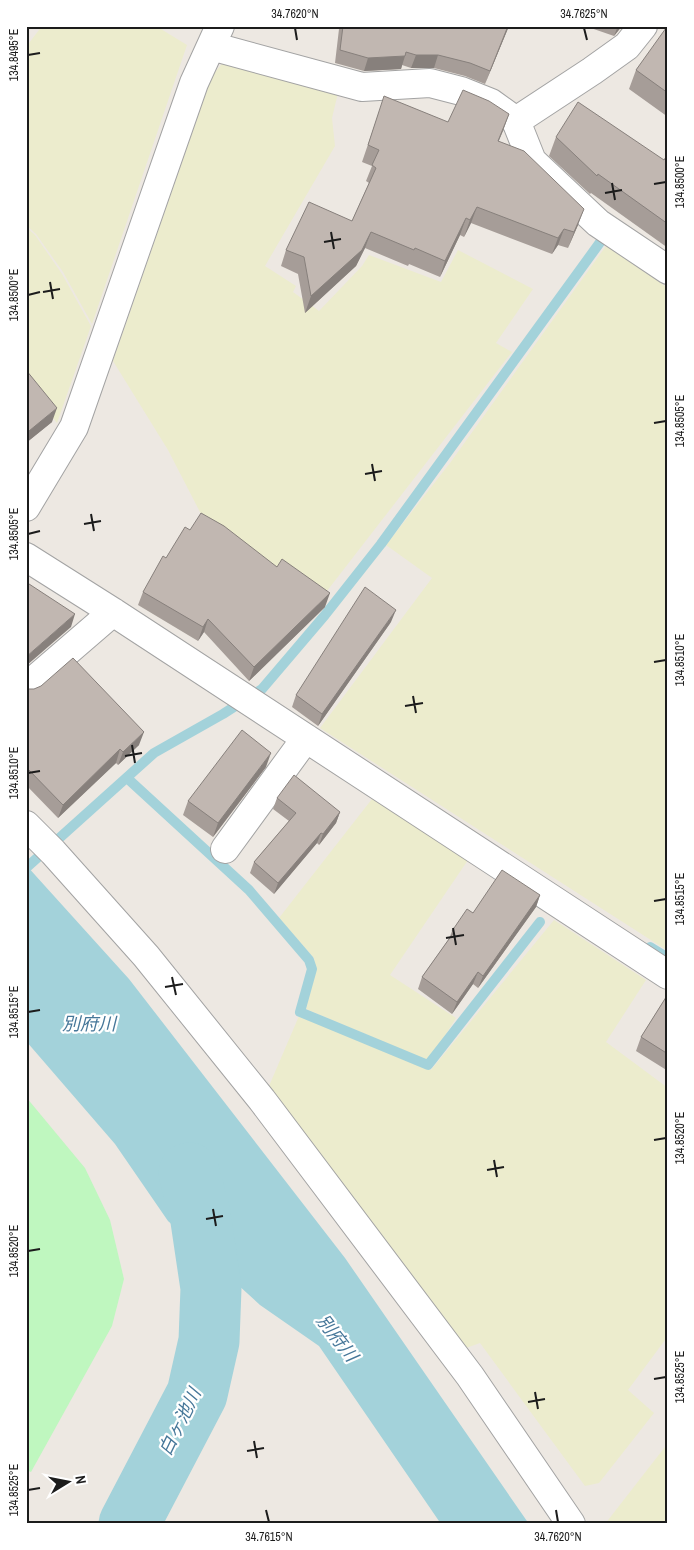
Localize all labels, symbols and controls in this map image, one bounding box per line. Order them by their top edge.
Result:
text: 34.7620°N [271,6,319,22]
text: 34.7625°N [560,6,608,22]
text: 134.8495°E [6,29,22,81]
text: 134.8500°E [672,156,688,208]
text: 134.8500°E [6,269,22,321]
text: 134.8505°E [672,395,688,447]
text: 134.8505°E [6,508,22,560]
text: 134.8510°E [672,634,688,686]
text: 134.8510°E [6,747,22,799]
text: 134.8515°E [672,873,688,925]
text: 134.8515°E [6,986,22,1038]
water label: 別府川 [62,1011,118,1036]
text: 134.8520°E [672,1112,688,1164]
text: 134.8520°E [6,1225,22,1277]
water label: 別府川 [311,1309,365,1368]
text: 134.8525°E [672,1351,688,1403]
water label: 白ヶ池川 [153,1382,207,1460]
north arrow [42,1458,92,1508]
text: 134.8525°E [6,1464,22,1516]
text: N [71,1474,90,1485]
text: 34.7615°N [245,1529,293,1545]
text: 34.7620°N [534,1529,582,1545]

